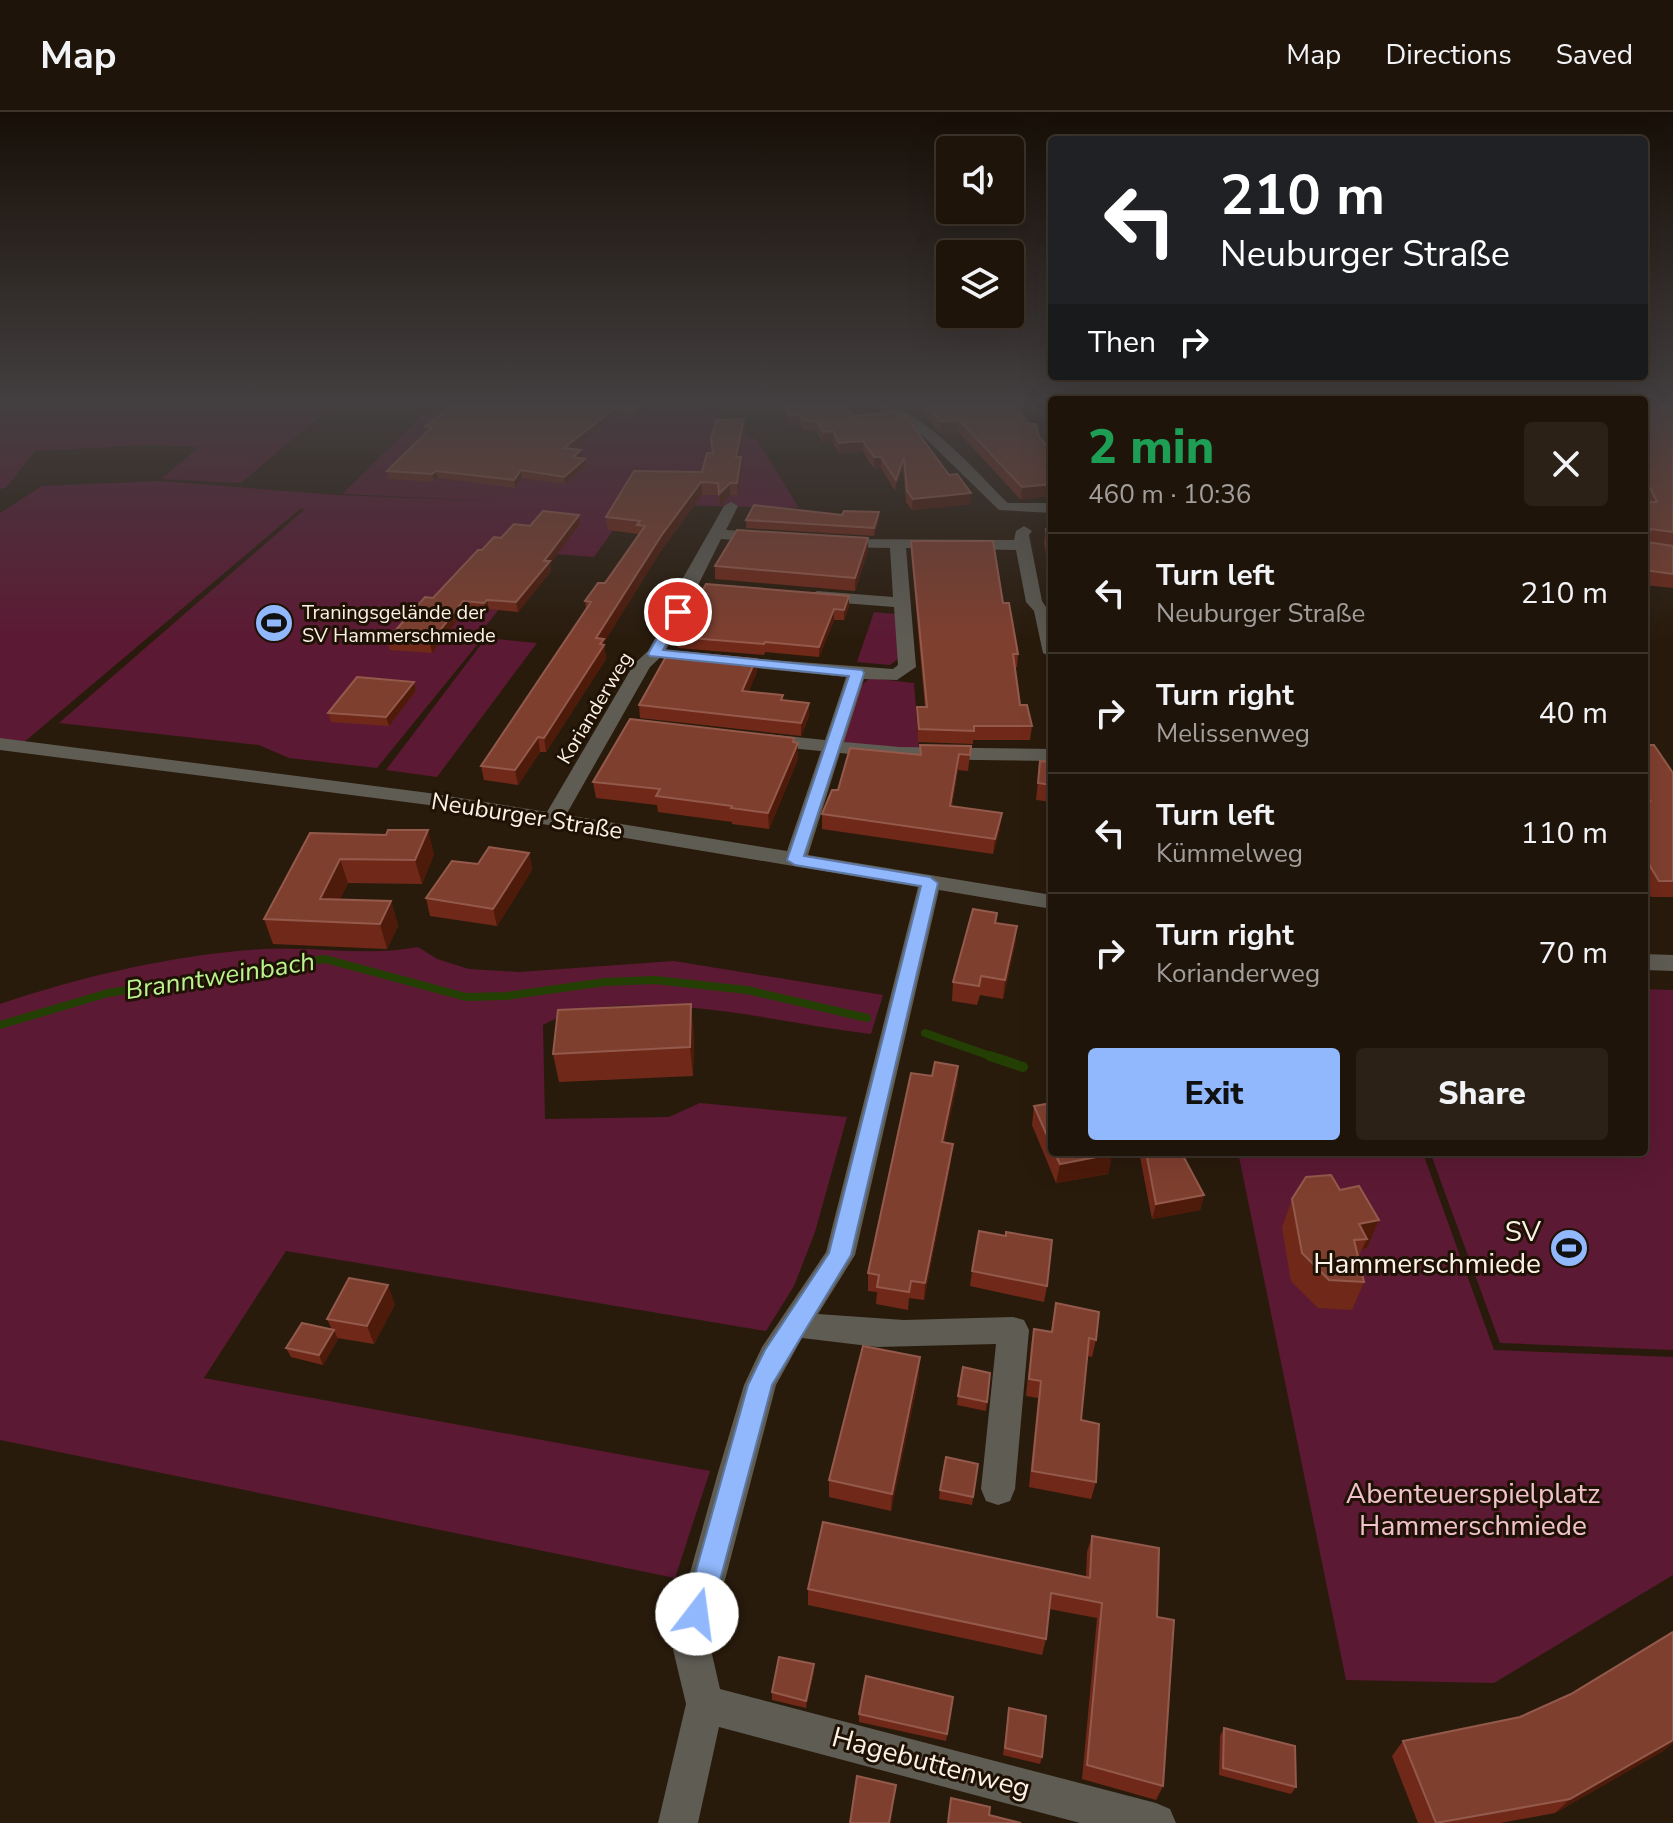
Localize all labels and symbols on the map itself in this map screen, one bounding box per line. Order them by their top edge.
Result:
pin [644,578,712,646]
place label: Traningsgelände der SV Hammerschmiede [302,599,496,649]
sports icon: Traningsgelände der SV Hammerschmiede [253,602,295,644]
street label: Korianderweg [551,647,639,769]
street label: Neuburger Straße [429,785,625,847]
water label: Branntweinbach [123,944,317,1008]
place label: SV Hammerschmiede [1313,1213,1542,1283]
sports icon: SV Hammerschmiede [1548,1227,1590,1269]
park label: Abenteuerspielplatz Hammerschmiede [1346,1475,1600,1545]
position arrow [655,1572,739,1656]
street label: Hagebuttenweg [828,1718,1034,1808]

